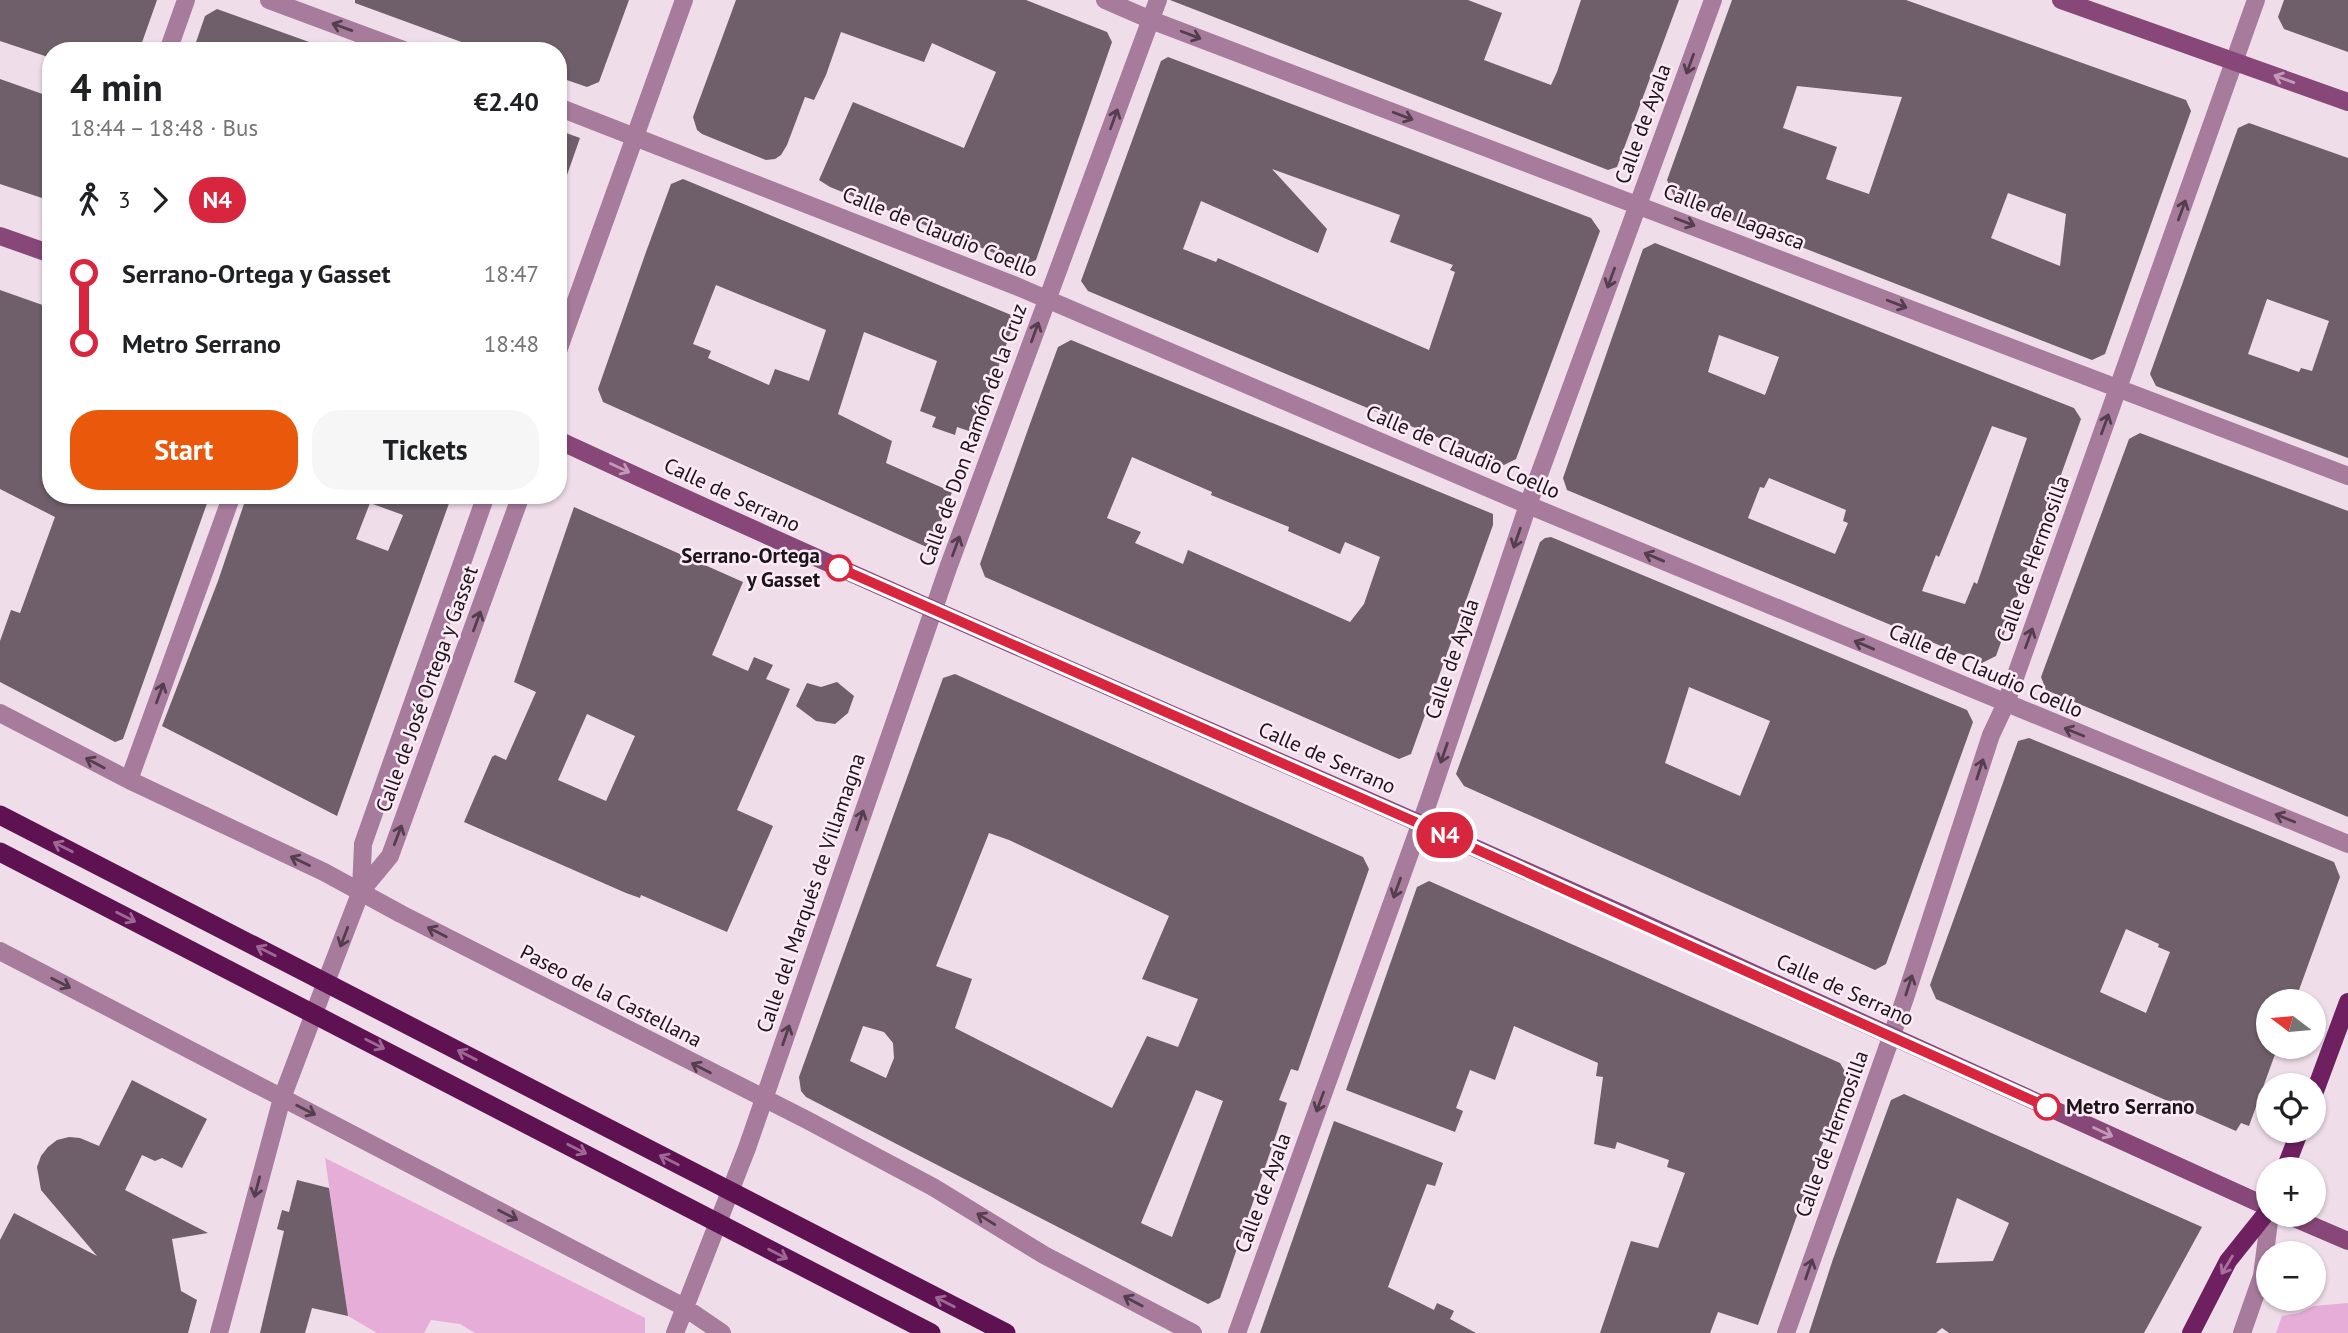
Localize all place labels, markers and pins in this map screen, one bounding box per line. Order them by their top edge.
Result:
place label: Serrano-Ortega y Gasset [681,542,821,593]
marker: Serrano-Ortega y Gasset [826,555,852,581]
place label: Metro Serrano [2066,1093,2194,1120]
marker: Metro Serrano [2034,1094,2060,1120]

